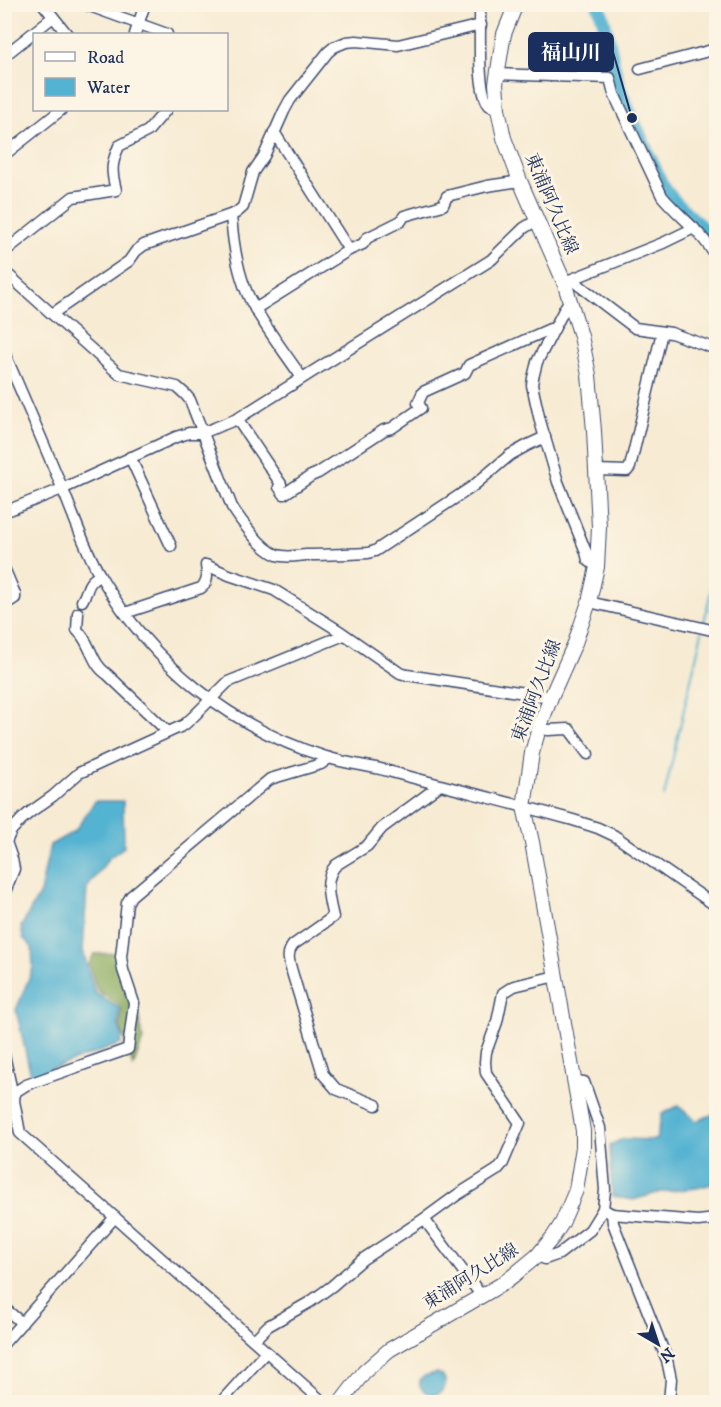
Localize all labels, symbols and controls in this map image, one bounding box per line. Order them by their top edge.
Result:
legend [33,33,228,111]
callout: 福山川 [529,33,613,71]
text: 福山川 [541,41,601,66]
text: Road [87,47,124,69]
text: Water [86,77,130,99]
street label: 東浦阿久比線 [520,150,582,258]
street label: 東浦阿久比線 [507,637,567,745]
street label: 東浦阿久比線 [419,1239,523,1315]
north arrow [628,1314,688,1374]
text: N [655,1343,678,1367]

